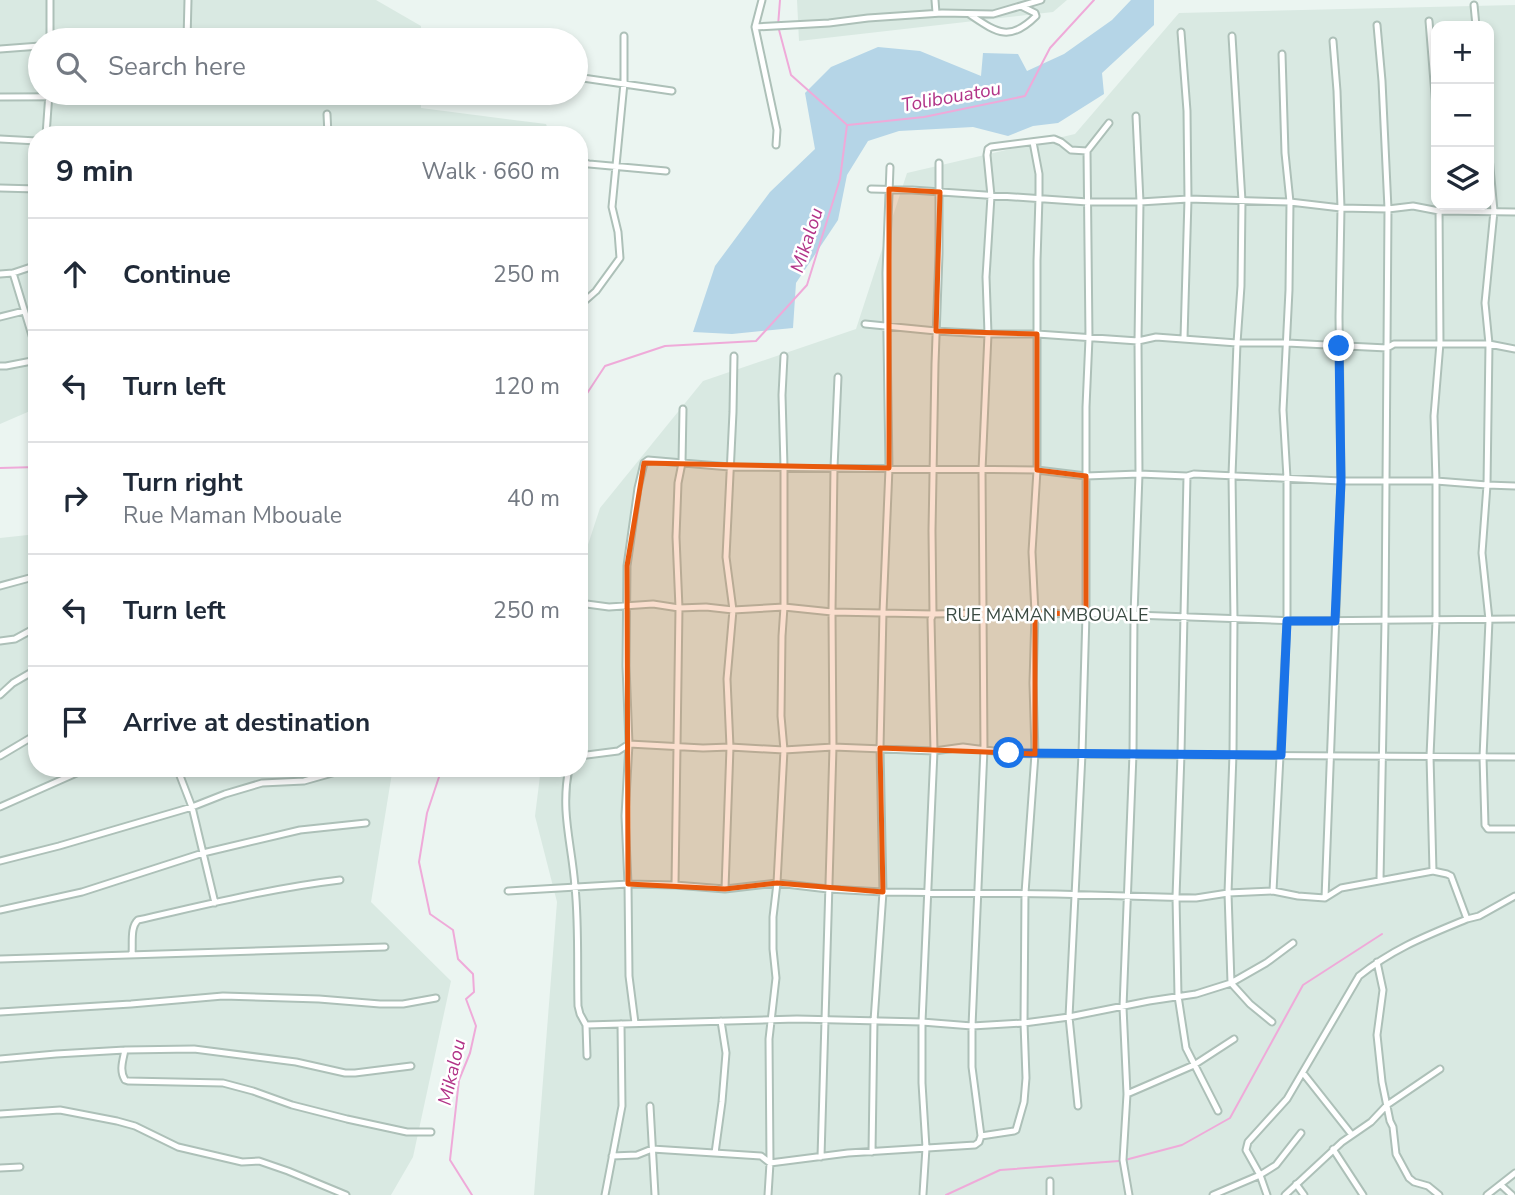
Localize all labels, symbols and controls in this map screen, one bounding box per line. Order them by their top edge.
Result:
map controls [1431,21,1494,210]
button: + [1431,21,1494,84]
search box [28,28,588,105]
icon: search [52,48,90,86]
text: Search here [108,49,246,84]
water label: Tolibouatou [899,75,1003,119]
button: − [1431,84,1494,147]
button: layers [1431,147,1494,210]
text: 9 min [56,151,134,192]
text: Walk · 660 m [421,156,560,187]
water label: Mikalou [784,204,830,276]
icon: ahead [56,255,94,293]
text: Continue [123,257,231,292]
text: 250 m [493,259,560,290]
route end [1323,330,1354,361]
icon: left [56,367,94,405]
text: Turn left [123,369,226,404]
text: 120 m [493,371,560,402]
text: Turn right [123,465,242,500]
icon: right [56,479,94,517]
text: 40 m [507,483,560,514]
text: Rue Maman Mbouale [123,500,342,531]
icon: left [56,591,94,629]
text: Turn left [123,593,226,628]
text: 250 m [493,595,560,626]
street label: RUE MAMAN MBOUALE [945,603,1149,627]
icon: arrive [56,703,94,741]
text: Arrive at destination [123,705,370,740]
route start [993,737,1024,768]
water label: Mikalou [432,1037,472,1108]

